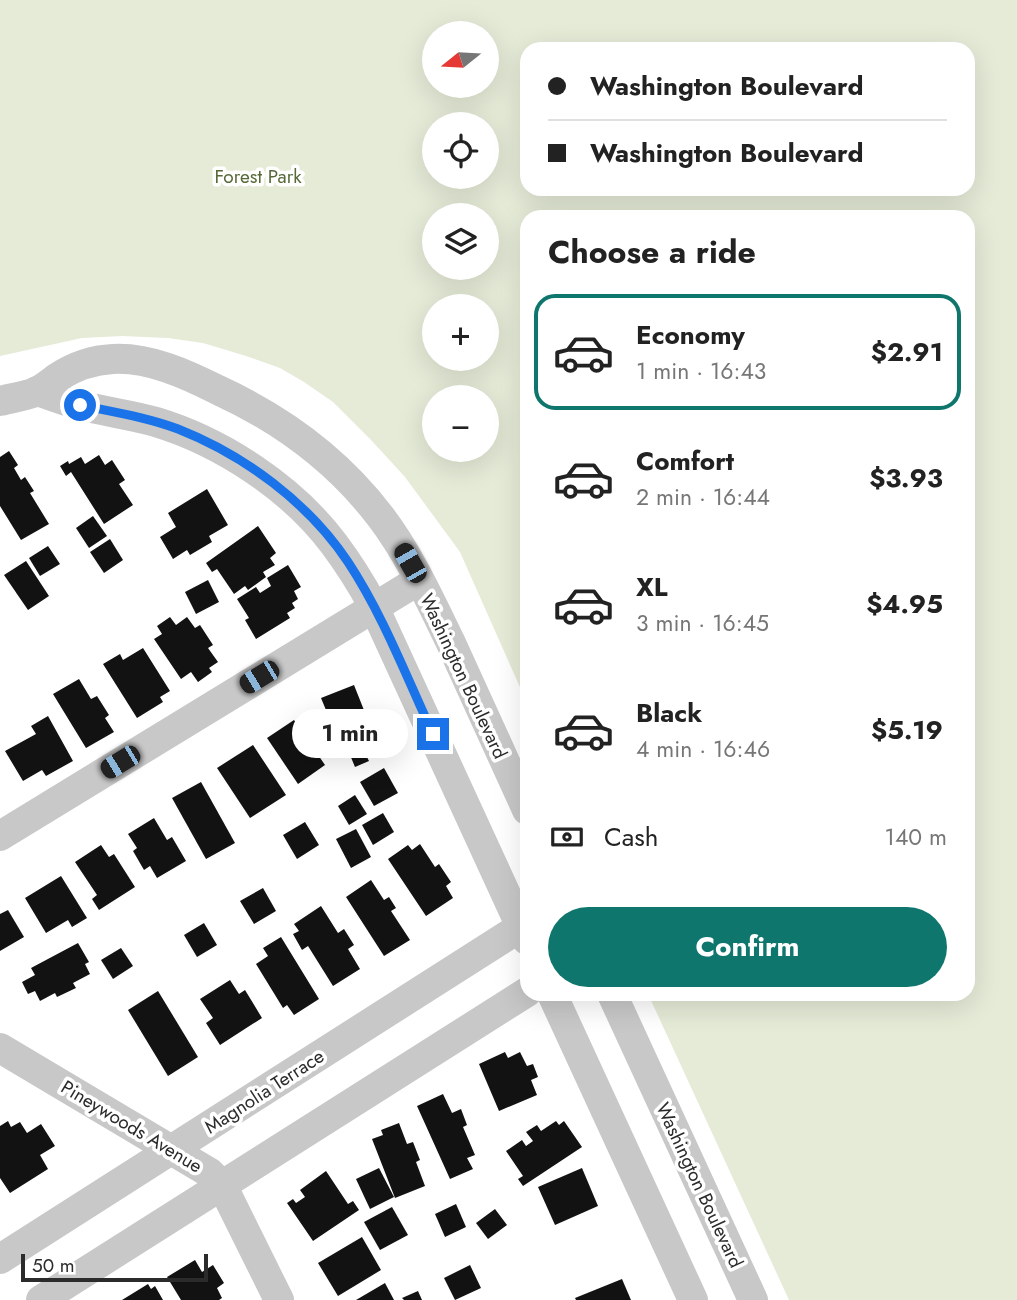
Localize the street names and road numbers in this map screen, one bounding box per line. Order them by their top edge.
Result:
street label: Washington Boulevard [413,589,514,763]
street label: Magnolia Terrace [199,1043,330,1140]
street label: Pineywoods Avenue [56,1074,208,1179]
street label: Washington Boulevard [649,1098,750,1272]

